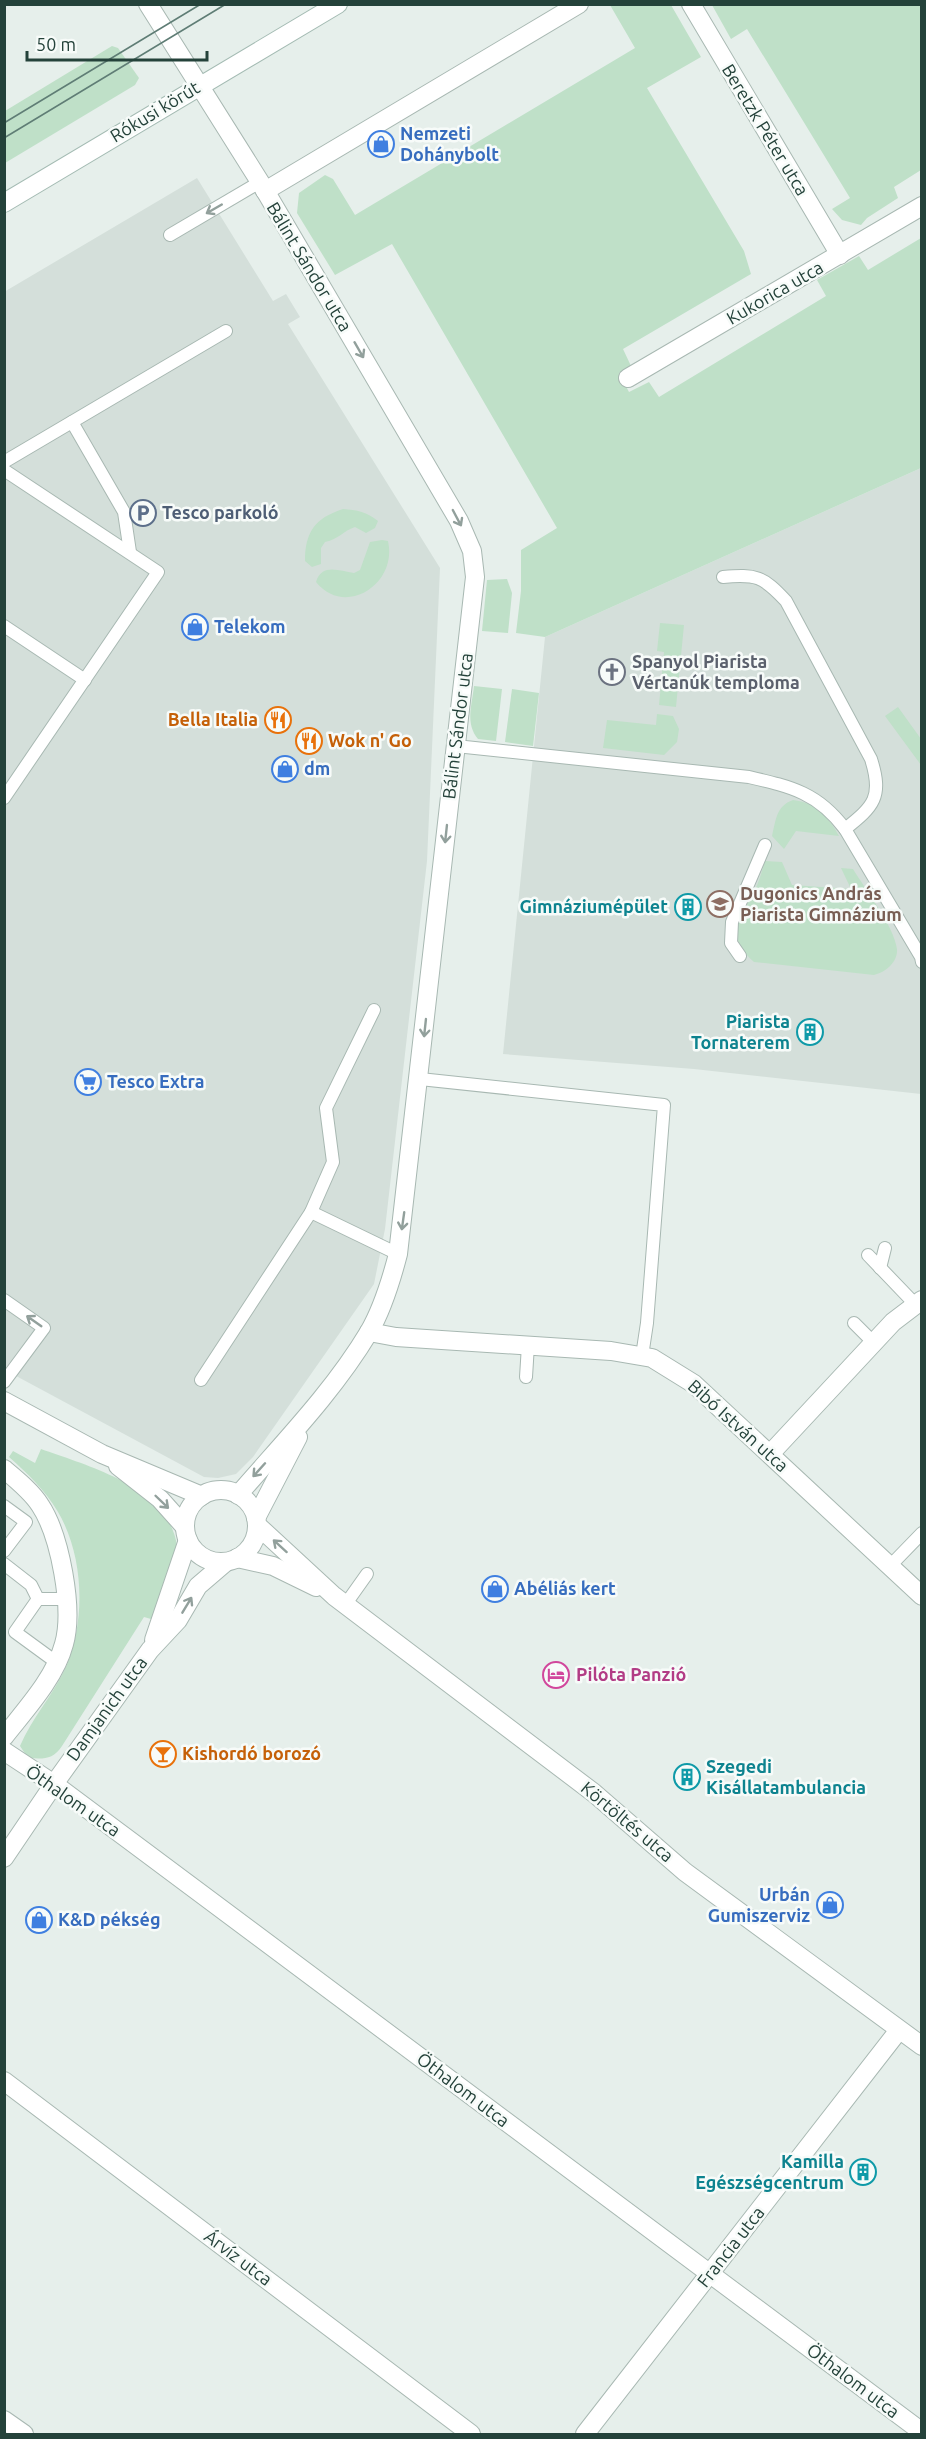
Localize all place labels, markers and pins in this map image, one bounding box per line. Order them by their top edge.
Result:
place label: Nemzeti Dohánybolt [400,123,499,164]
shop icon: Nemzeti Dohánybolt [366,129,396,159]
parking icon: Tesco parkoló [128,498,158,528]
place label: Tesco parkoló [162,502,279,522]
shop icon: Telekom [180,612,210,642]
place label: Telekom [214,616,286,636]
place label: Spanyol Piarista Vértanúk temploma [632,651,800,692]
church icon: Spanyol Piarista Vértanúk temploma [597,657,627,687]
restaurant icon: Bella Italia [263,705,293,735]
place label: Bella Italia [168,709,258,729]
restaurant icon: Wok n' Go [294,726,324,756]
place label: Wok n' Go [328,730,412,750]
shop icon: dm [270,754,300,784]
place label: dm [304,758,330,778]
place label: Dugonics András Piarista Gimnázium [740,883,902,924]
school or university icon: Dugonics András Piarista Gimnázium [705,889,735,919]
building icon: Gimnáziumépület [673,892,703,922]
place label: Gimnáziumépület [520,896,668,916]
place label: Piarista Tornaterem [691,1011,790,1052]
building icon: Piarista Tornaterem [795,1017,825,1047]
supermarket icon: Tesco Extra [73,1067,103,1097]
place label: Tesco Extra [107,1071,205,1091]
shop icon: Abéliás kert [480,1574,510,1604]
place label: Abéliás kert [514,1578,616,1598]
hotel icon: Pilóta Panzió [541,1660,571,1690]
place label: Pilóta Panzió [576,1664,686,1684]
bar icon: Kishordó borozó [148,1739,178,1769]
place label: Kishordó borozó [182,1743,321,1763]
place label: Szegedi Kisállatambulancia [706,1756,866,1797]
building icon: Szegedi Kisállatambulancia [672,1762,702,1792]
place label: Urbán Gumiszerviz [708,1884,810,1925]
shop icon: Urbán Gumiszerviz [815,1890,845,1920]
shop icon: K&D pékség [24,1905,54,1935]
place label: K&D pékség [58,1909,161,1929]
place label: Kamilla Egészségcentrum [695,2151,844,2192]
building icon: Kamilla Egészségcentrum [848,2157,878,2187]

